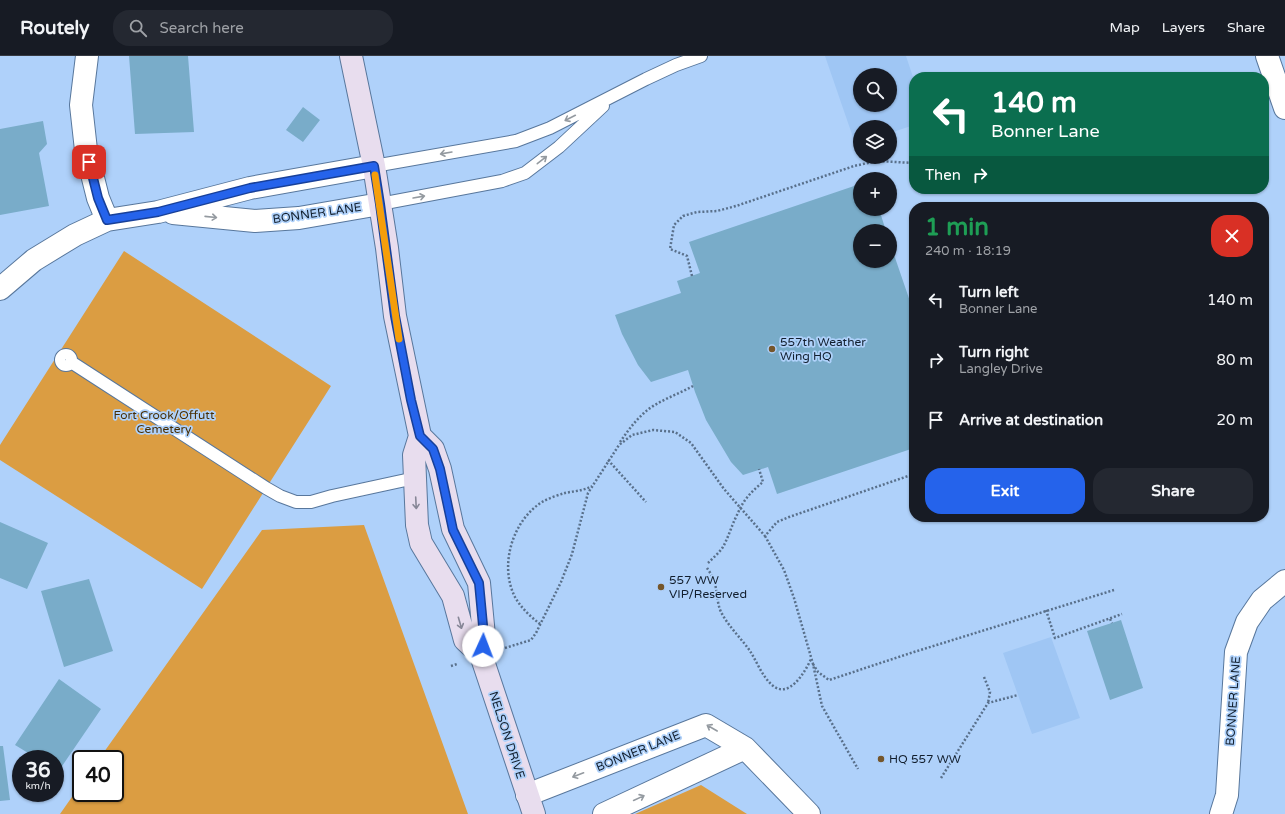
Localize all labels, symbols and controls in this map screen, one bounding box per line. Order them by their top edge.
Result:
search box [113,10,393,46]
text: Routely [20,17,89,39]
icon: search [127,17,149,39]
text: Search here [159,19,244,37]
text: Map [1110,19,1140,36]
text: Layers [1162,19,1205,36]
text: Share [1227,19,1265,36]
map controls [853,68,897,268]
button: search [853,68,897,112]
text: 140 m [991,86,1077,120]
icon: left [925,88,977,140]
one-way arrow [564,115,576,122]
button: layers [853,120,897,164]
text: Bonner Lane [991,120,1100,142]
pin [72,145,106,179]
one-way arrow [440,149,453,157]
icon: arrive [78,151,100,173]
one-way arrow [536,156,547,165]
icon: right [969,164,991,186]
text: Then [925,166,961,184]
button: + [853,172,897,216]
one-way arrow [412,192,425,200]
street label: BONNER LANE [272,200,363,226]
one-way arrow [204,213,217,221]
text: 1 min [925,213,989,242]
button: close [1211,215,1253,257]
button: − [853,224,897,268]
text: 240 m · 18:19 [925,243,1011,259]
text: Turn left [959,283,1019,301]
icon: left [925,289,947,311]
text: 140 m [1207,291,1253,309]
text: Bonner Lane [959,301,1037,317]
place label: 557th Weather Wing HQ [780,335,866,363]
text: Turn right [959,343,1029,361]
marker: 557th Weather Wing HQ [767,344,777,354]
icon: right [925,349,947,371]
text: 80 m [1216,351,1253,369]
text: Langley Drive [959,361,1043,377]
park label: Fort Crook/Offutt Cemetery [113,408,215,436]
icon: arrive [925,409,947,431]
text: Arrive at destination [959,411,1103,429]
text: 20 m [1216,411,1253,429]
button: Exit [925,468,1085,514]
button: Share [1093,468,1253,514]
one-way arrow [413,496,420,509]
place label: 557 WW VIP/Reserved [669,573,747,601]
marker: 557 WW VIP/Reserved [656,582,666,592]
one-way arrow [457,616,464,629]
position arrow [462,625,504,667]
street label: BONNER LANE [1223,655,1243,746]
street label: NELSON DRIVE [486,690,528,781]
one-way arrow [706,724,718,732]
street label: BONNER LANE [594,728,682,774]
speed limit sign: 40 [72,750,124,802]
place label: HQ 557 WW [889,752,961,766]
marker: HQ 557 WW [876,754,886,764]
text: 36 [25,759,51,783]
one-way arrow [573,772,585,779]
text: km/h [25,780,51,792]
one-way arrow [633,794,645,801]

